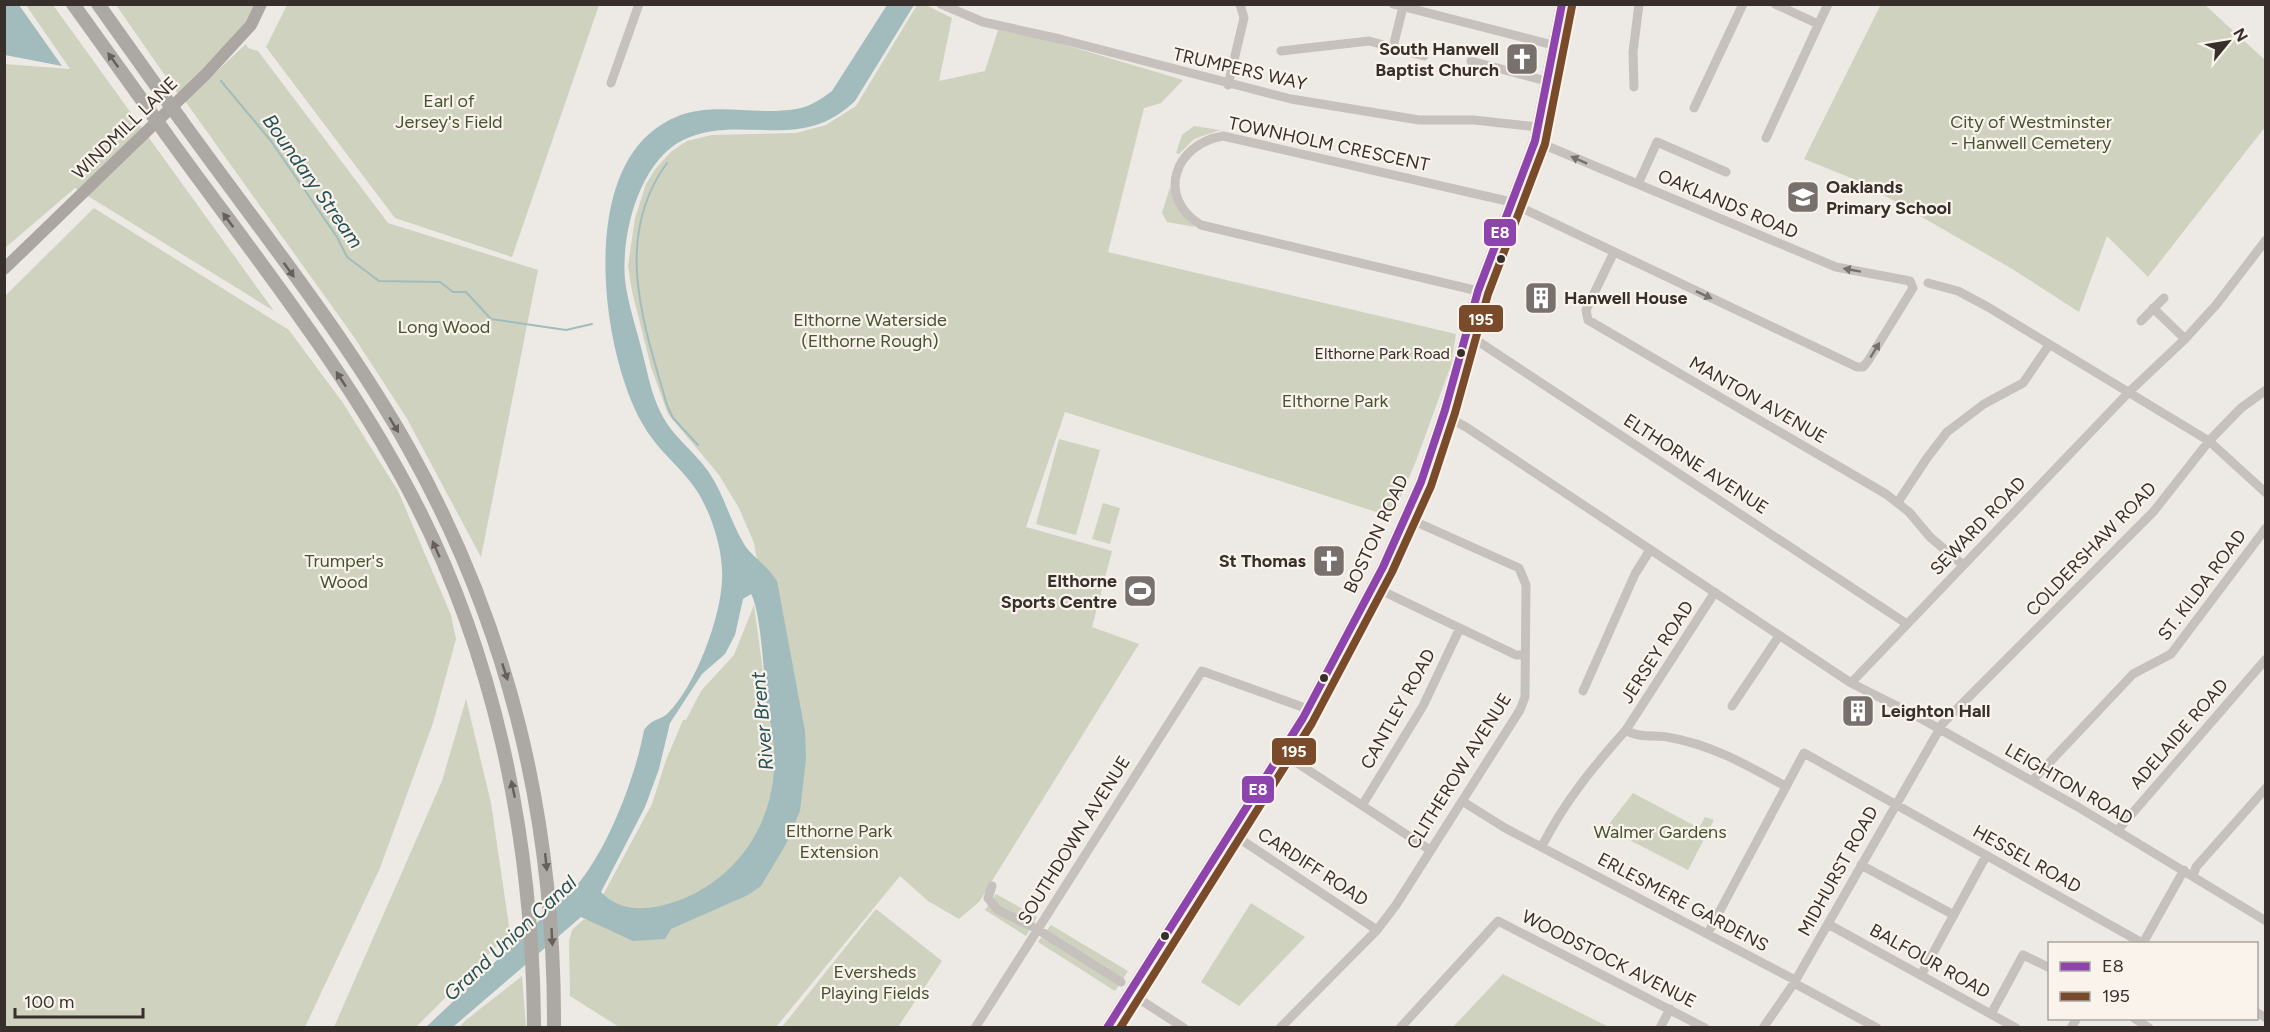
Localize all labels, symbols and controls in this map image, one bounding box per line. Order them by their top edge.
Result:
north arrow [2198,12,2258,72]
text: N [2229,25,2252,45]
place label: South Hanwell Baptist Church [1375,38,1499,81]
church icon: South Hanwell Baptist Church [1504,41,1540,77]
street label: TRUMPERS WAY [1171,43,1309,95]
one-way arrow [107,52,119,67]
street label: WINDMILL LANE [68,72,182,184]
park label: Earl of Jersey's Field [395,90,503,133]
water label: Boundary Stream [258,109,368,253]
park label: City of Westminster - Hanwell Cemetery [1950,111,2112,154]
street label: TOWNHOLM CRESCENT [1226,112,1432,176]
one-way arrow [1570,154,1588,164]
street label: OAKLANDS ROAD [1655,165,1801,243]
place label: Oaklands Primary School [1826,176,1951,219]
school or university icon: Oaklands Primary School [1785,179,1821,215]
one-way arrow [222,212,234,228]
line badge: E8 [1483,218,1517,247]
text: E8 [1490,223,1510,242]
unlabelled marker [1495,253,1507,265]
one-way arrow [283,261,295,277]
one-way arrow [1842,265,1861,274]
building icon: Hanwell House [1523,280,1559,316]
place label: Hanwell House [1564,287,1687,309]
one-way arrow [1696,291,1713,300]
line badge: 195 [1458,304,1504,333]
park label: Elthorne Waterside (Elthorne Rough) [793,309,947,352]
text: 195 [1468,310,1494,329]
park label: Long Wood [398,316,490,338]
one-way arrow [1870,342,1881,358]
place label: Elthorne Park Road [1315,344,1450,363]
marker: Elthorne Park Road [1455,347,1467,359]
street label: MANTON AVENUE [1685,352,1831,448]
one-way arrow [336,371,347,387]
park label: Elthorne Park [1282,390,1389,412]
street label: ELTHORNE AVENUE [1619,409,1773,519]
one-way arrow [389,417,400,433]
street label: BOSTON ROAD [1339,471,1413,597]
street label: SEWARD ROAD [1925,472,2031,580]
street label: COLDERSHAW ROAD [2021,477,2161,621]
street label: ST. KILDA ROAD [2153,525,2251,645]
one-way arrow [432,540,441,557]
church icon: St Thomas [1311,543,1347,579]
park label: Trumper's Wood [304,550,384,593]
place label: St Thomas [1219,550,1307,572]
place label: Elthorne Sports Centre [1001,570,1117,613]
sports icon: Elthorne Sports Centre [1122,573,1158,609]
street label: JERSEY ROAD [1616,597,1698,707]
street label: CANTLEY ROAD [1356,645,1440,773]
one-way arrow [501,663,510,681]
water label: River Brent [746,670,778,771]
unlabelled marker [1318,672,1330,684]
street label: ADELAIDE ROAD [2125,674,2233,794]
street label: CLITHEROW AVENUE [1402,689,1516,853]
building icon: Leighton Hall [1840,693,1876,729]
place label: Leighton Hall [1881,700,1990,722]
line badge: 195 [1271,737,1317,766]
street label: LEIGHTON ROAD [2001,738,2137,830]
text: 195 [1281,742,1307,761]
street label: SOUTHDOWN AVENUE [1013,752,1135,928]
line badge: E8 [1241,775,1275,804]
one-way arrow [508,779,517,798]
text: E8 [1248,780,1268,799]
street label: MIDHURST ROAD [1793,802,1883,940]
park label: Elthorne Park Extension [786,820,893,863]
street label: HESSEL ROAD [1969,820,2085,898]
park label: Walmer Gardens [1593,821,1727,843]
street label: CARDIFF ROAD [1254,823,1372,911]
street label: ERLESMERE GARDENS [1594,848,1772,956]
one-way arrow [541,853,551,872]
water label: Grand Union Canal [439,870,582,1006]
street label: WOODSTOCK AVENUE [1518,905,1700,1013]
street label: BALFOUR ROAD [1866,919,1994,1003]
one-way arrow [548,927,557,946]
unlabelled marker [1159,930,1171,942]
legend [2048,942,2258,1020]
text: E8 [2102,955,2124,977]
park label: Eversheds Playing Fields [821,961,929,1004]
scale bar [15,981,142,1019]
text: 195 [2102,985,2130,1007]
text: 100 m [24,991,74,1013]

